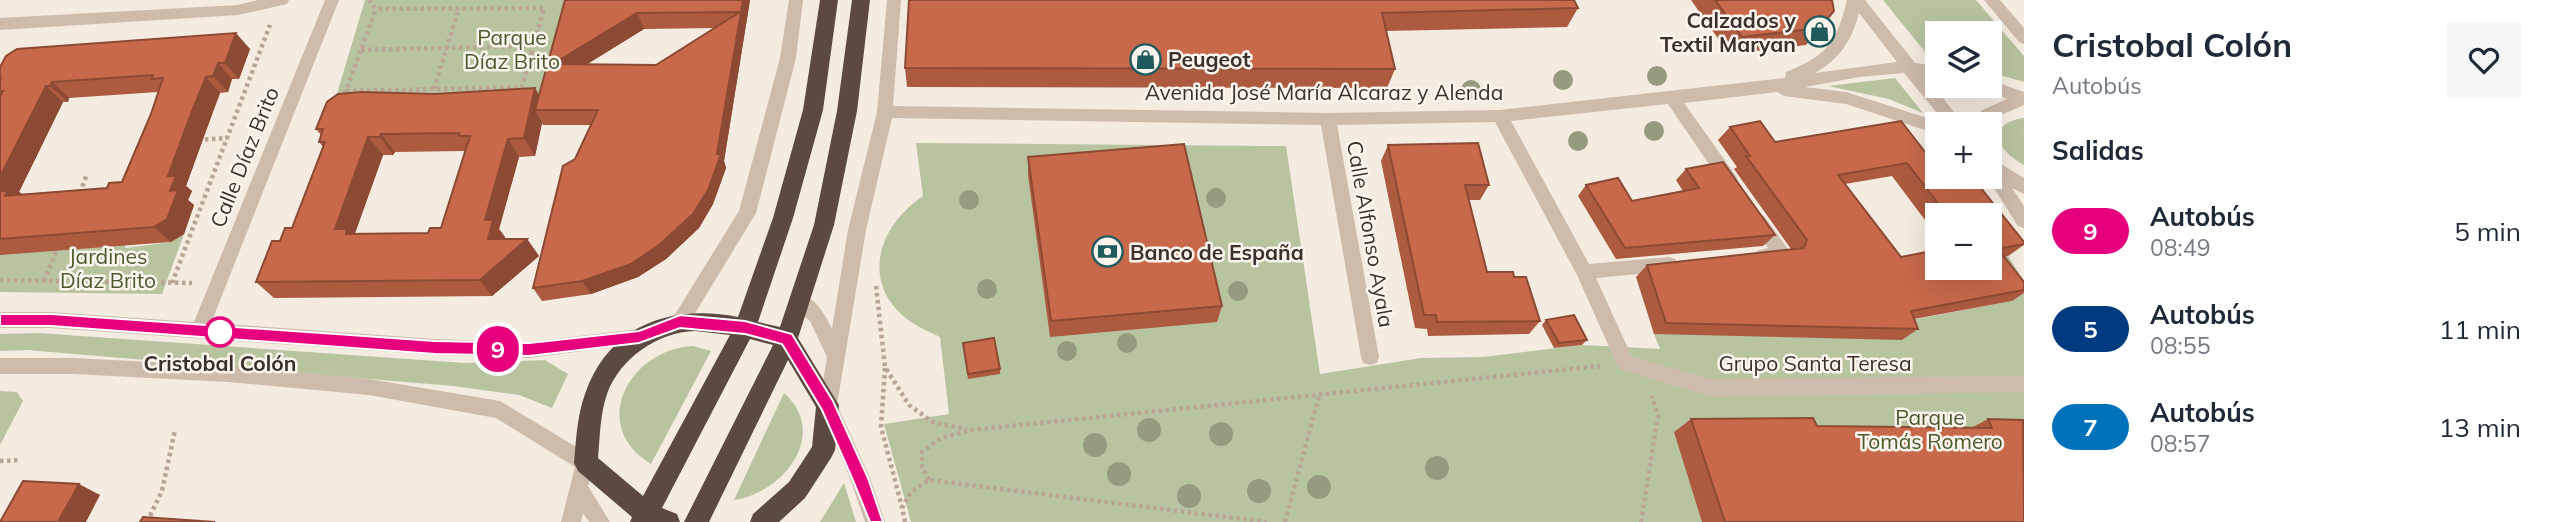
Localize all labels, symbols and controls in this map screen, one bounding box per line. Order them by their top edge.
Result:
place label: Calzados y Textil Maryan [1660,7,1797,57]
shop icon: Calzados y Textil Maryan [1802,15,1836,49]
map controls [1925,21,2002,280]
button: layers [1925,21,2002,98]
button: heart [2447,23,2521,97]
park label: Parque Díaz Brito [464,24,560,74]
text: Cristobal Colón [2052,24,2292,65]
shop icon: Peugeot [1128,42,1162,76]
place label: Peugeot [1168,46,1250,72]
text: Autobús [2052,71,2142,100]
street label: Avenida José María Alcaraz y Alenda [1145,79,1503,105]
street label: Calle Díaz Brito [204,83,284,231]
button: + [1925,112,2002,189]
text: Salidas [2052,134,2144,167]
street label: Calle Alfonso Ayala [1342,139,1400,329]
text: Autobús [2150,200,2255,233]
button: − [1925,203,2002,280]
text: 5 min [2454,215,2521,248]
text: 9 [2083,216,2098,246]
text: 08:49 [2150,233,2210,262]
bank icon: Banco de España [1090,235,1124,269]
place label: Banco de España [1130,239,1304,265]
park label: Jardines Díaz Brito [60,243,156,293]
text: Autobús [2150,298,2255,331]
text: 11 min [2439,313,2521,346]
text: 5 [2083,314,2098,344]
marker: Cristobal Colón [205,317,235,347]
line badge: 9 [475,326,521,372]
text: 08:55 [2150,331,2210,360]
text: 9 [491,334,505,364]
place label: Cristobal Colón [144,350,296,376]
street label: Grupo Santa Teresa [1718,350,1912,376]
text: Autobús [2150,396,2255,429]
park label: Parque Tomás Romero [1857,404,2003,454]
text: 13 min [2439,411,2521,444]
text: 7 [2083,412,2098,442]
text: 08:57 [2150,429,2210,458]

